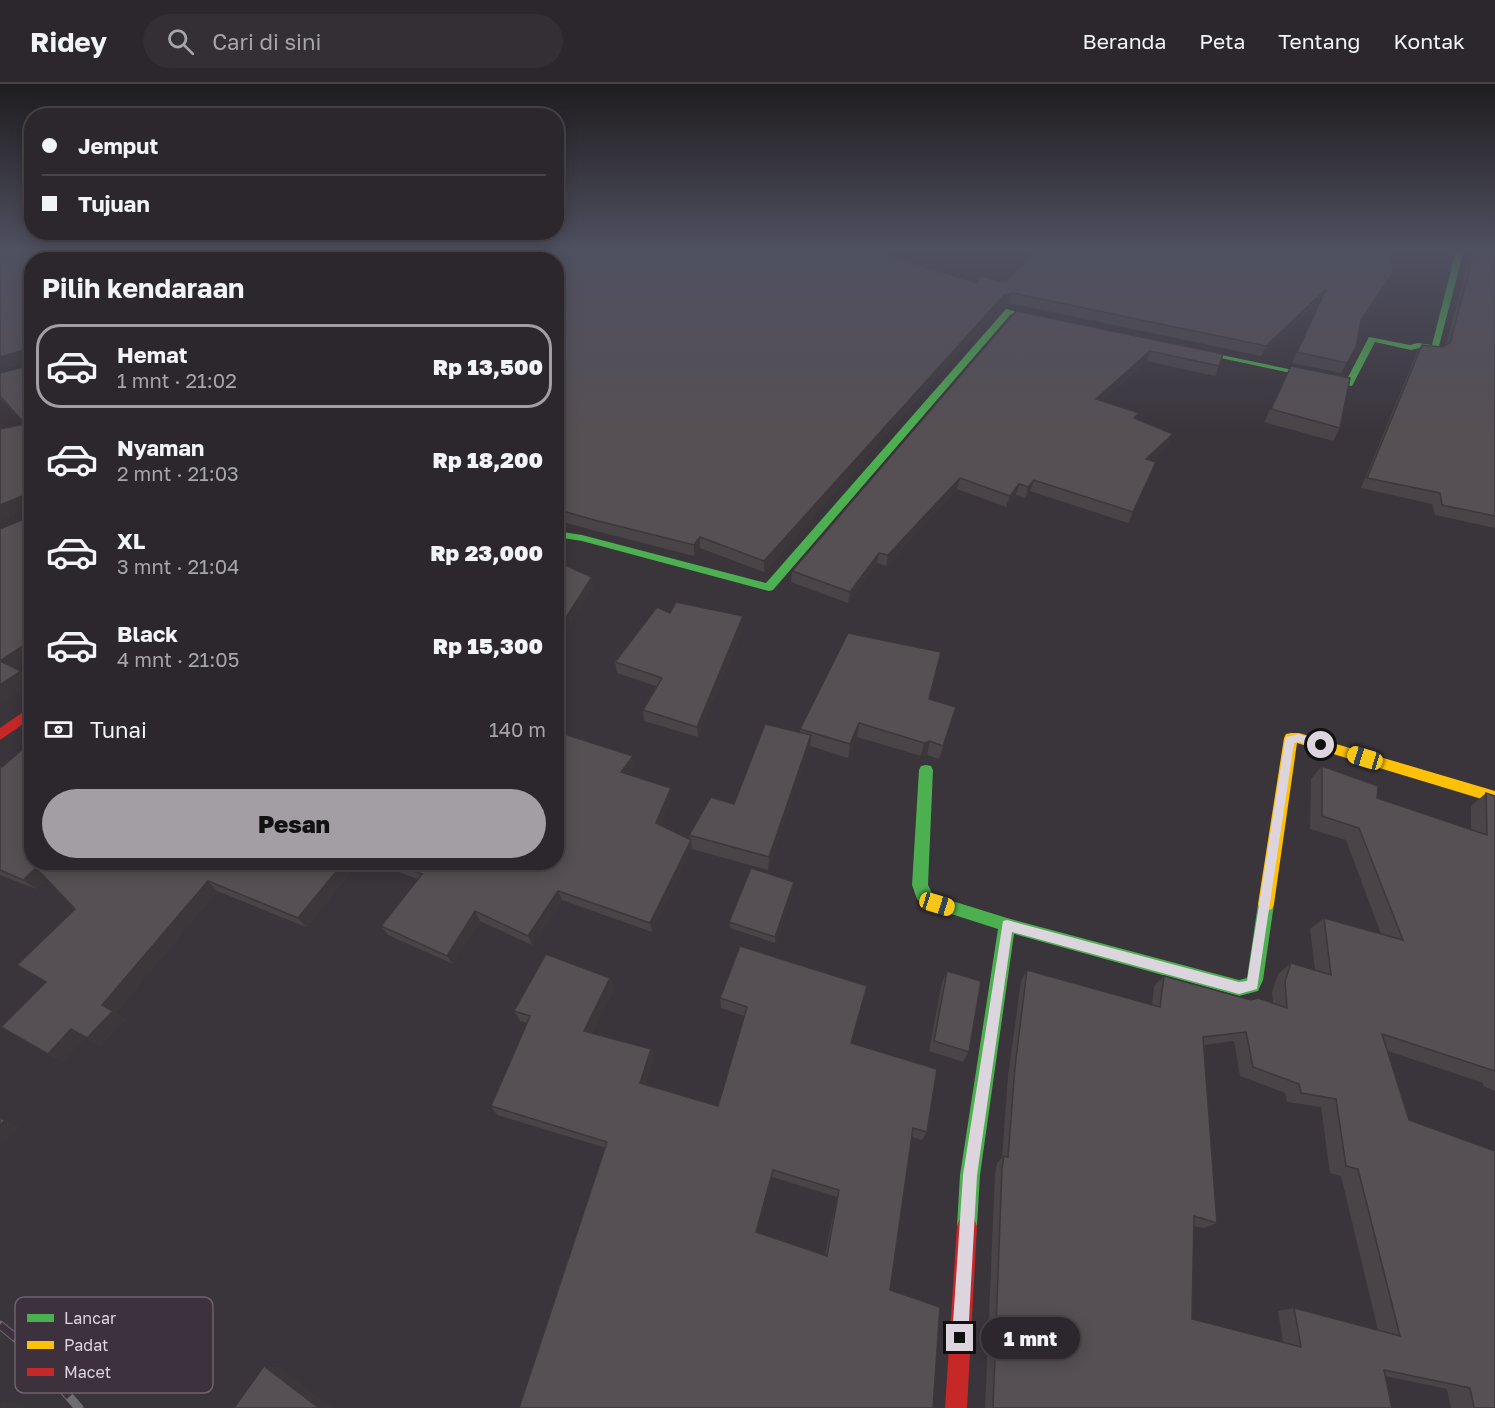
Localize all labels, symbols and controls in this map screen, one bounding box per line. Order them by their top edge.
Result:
search box [143,14,563,68]
text: Ridey [30,25,107,58]
icon: search [164,25,197,58]
text: Cari di sini [212,28,321,55]
text: Beranda [1083,28,1166,54]
text: Peta [1199,28,1245,54]
text: Tentang [1278,28,1360,54]
text: Kontak [1393,28,1465,54]
text: Jemput [78,132,158,159]
text: Tujuan [78,190,150,217]
text: Pilih kendaraan [42,272,244,304]
icon: car [45,339,99,393]
text: Hemat [117,341,188,368]
text: Rp 13,500 [433,353,543,380]
text: 1 mnt · 21:02 [117,368,237,392]
icon: car [45,432,99,486]
text: Nyaman [117,434,204,461]
text: Rp 18,200 [432,446,543,473]
text: 2 mnt · 21:03 [117,461,239,485]
icon: car [45,525,99,579]
text: XL [117,527,145,554]
text: Rp 23,000 [430,539,543,566]
text: 3 mnt · 21:04 [117,554,239,578]
icon: car [45,618,99,672]
text: Black [117,620,178,647]
text: Rp 15,300 [433,632,543,659]
text: 4 mnt · 21:05 [117,647,239,671]
icon: cash [42,713,75,746]
text: Tunai [90,716,147,743]
text: 140 m [489,717,546,741]
route start [1307,731,1334,758]
car [1345,744,1385,772]
button: Pesan [42,789,546,858]
car [917,890,957,918]
legend [15,1297,213,1393]
text: Lancar [64,1308,116,1328]
callout: 1 mnt [981,1317,1080,1359]
route end [946,1324,973,1351]
text: 1 mnt [1004,1326,1057,1350]
text: Padat [64,1335,108,1355]
text: Macet [64,1362,111,1382]

